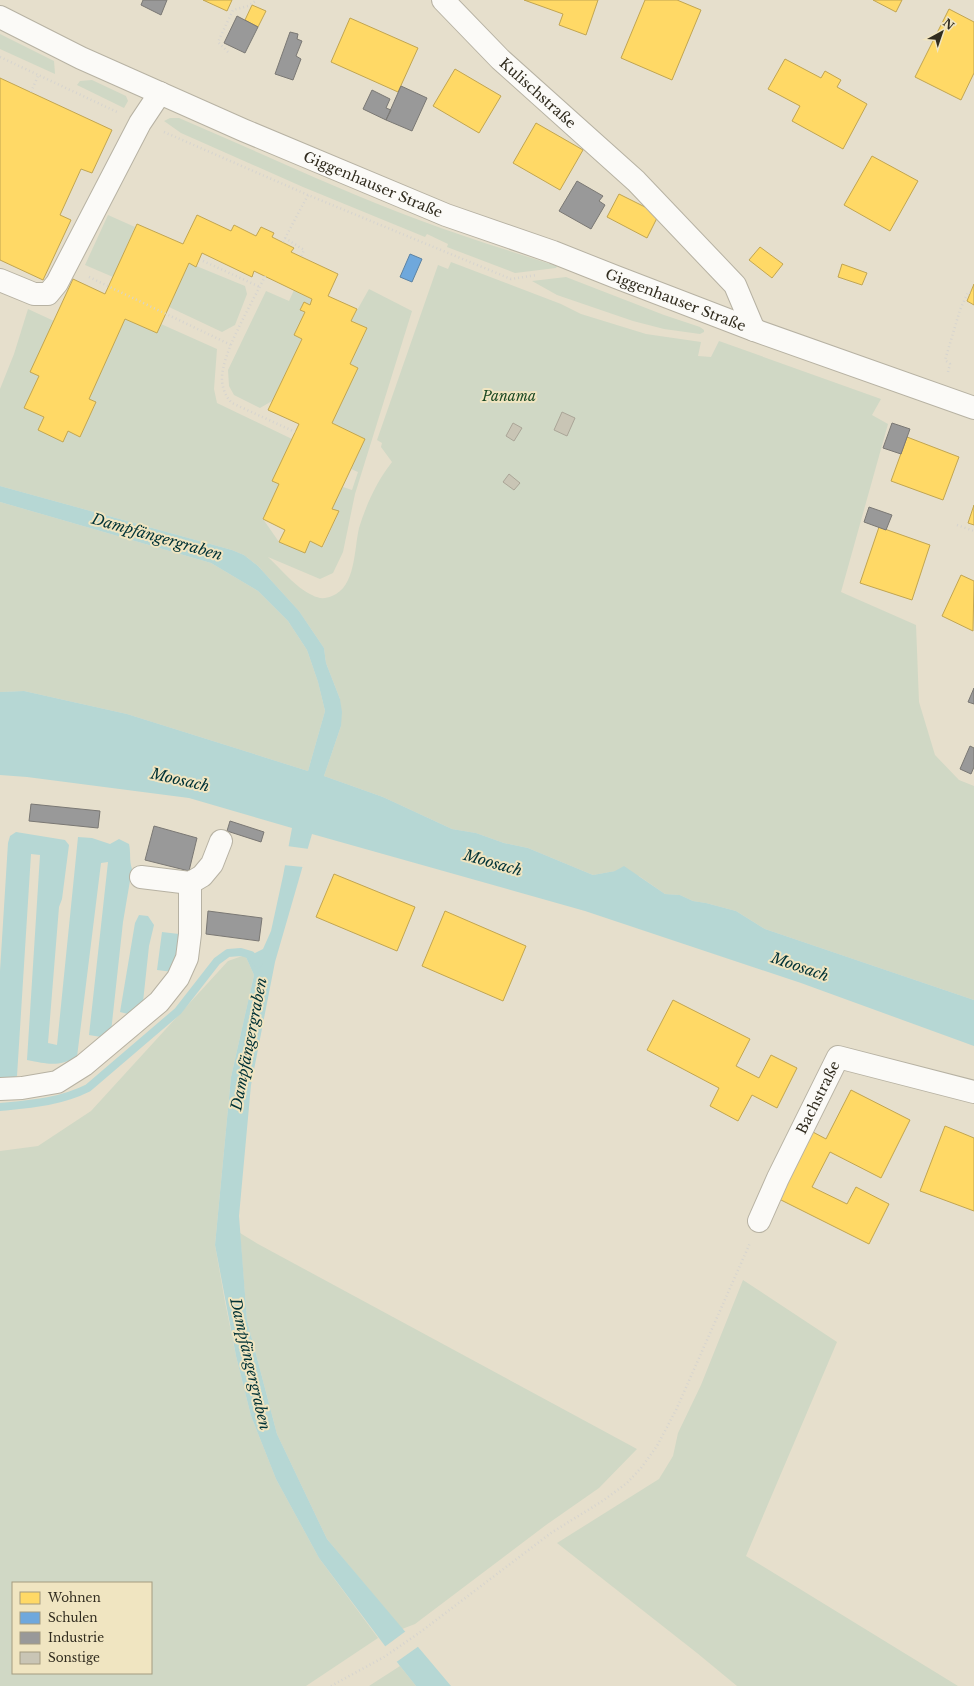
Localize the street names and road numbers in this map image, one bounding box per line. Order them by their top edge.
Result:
street label: Kulischstraße [496,54,580,132]
street label: Giggenhauser Straße [301,147,445,222]
street label: Giggenhauser Straße [603,265,748,335]
street label: Bachstraße [792,1058,844,1137]

